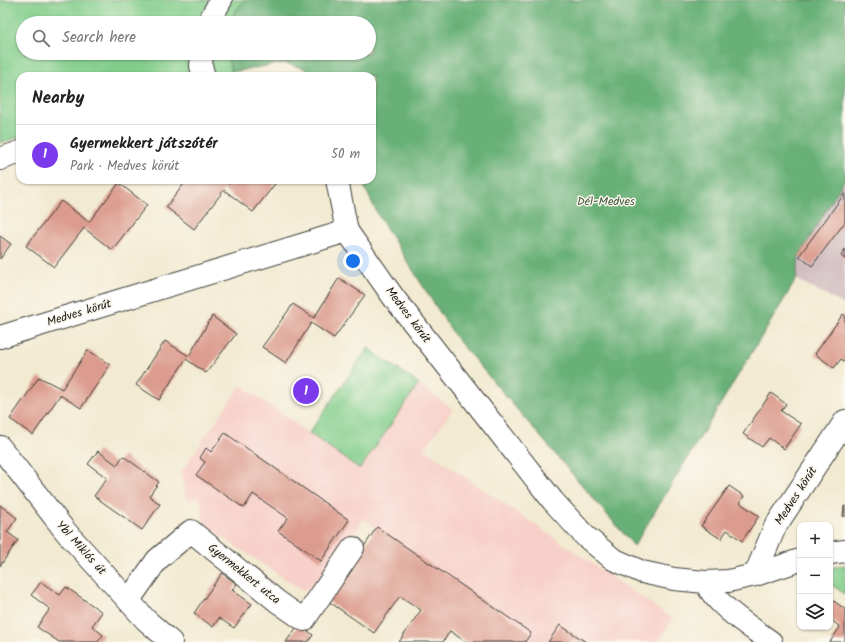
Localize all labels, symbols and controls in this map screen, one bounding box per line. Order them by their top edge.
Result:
search box [16,16,376,60]
text: Search here [62,26,136,50]
icon: search [30,27,52,49]
text: Nearby [32,85,84,112]
text: Gyermekkert játszótér [70,132,218,156]
text: 1 [43,144,47,165]
text: 50 m [331,144,360,165]
text: Park · Medves körút [70,156,179,177]
park label: Dél-Medves [577,192,635,211]
your location [343,251,363,271]
street label: Medves körút [380,283,436,348]
street label: Medves körút [44,294,114,332]
pin: 1 [293,376,319,406]
street label: Medves körút [770,463,822,529]
street label: Ybl Miklós út [51,517,111,580]
map controls [797,522,833,630]
button: + [797,522,833,558]
street label: Gyermekkert utca [204,539,285,610]
button: − [797,558,833,594]
button: layers [797,594,833,630]

